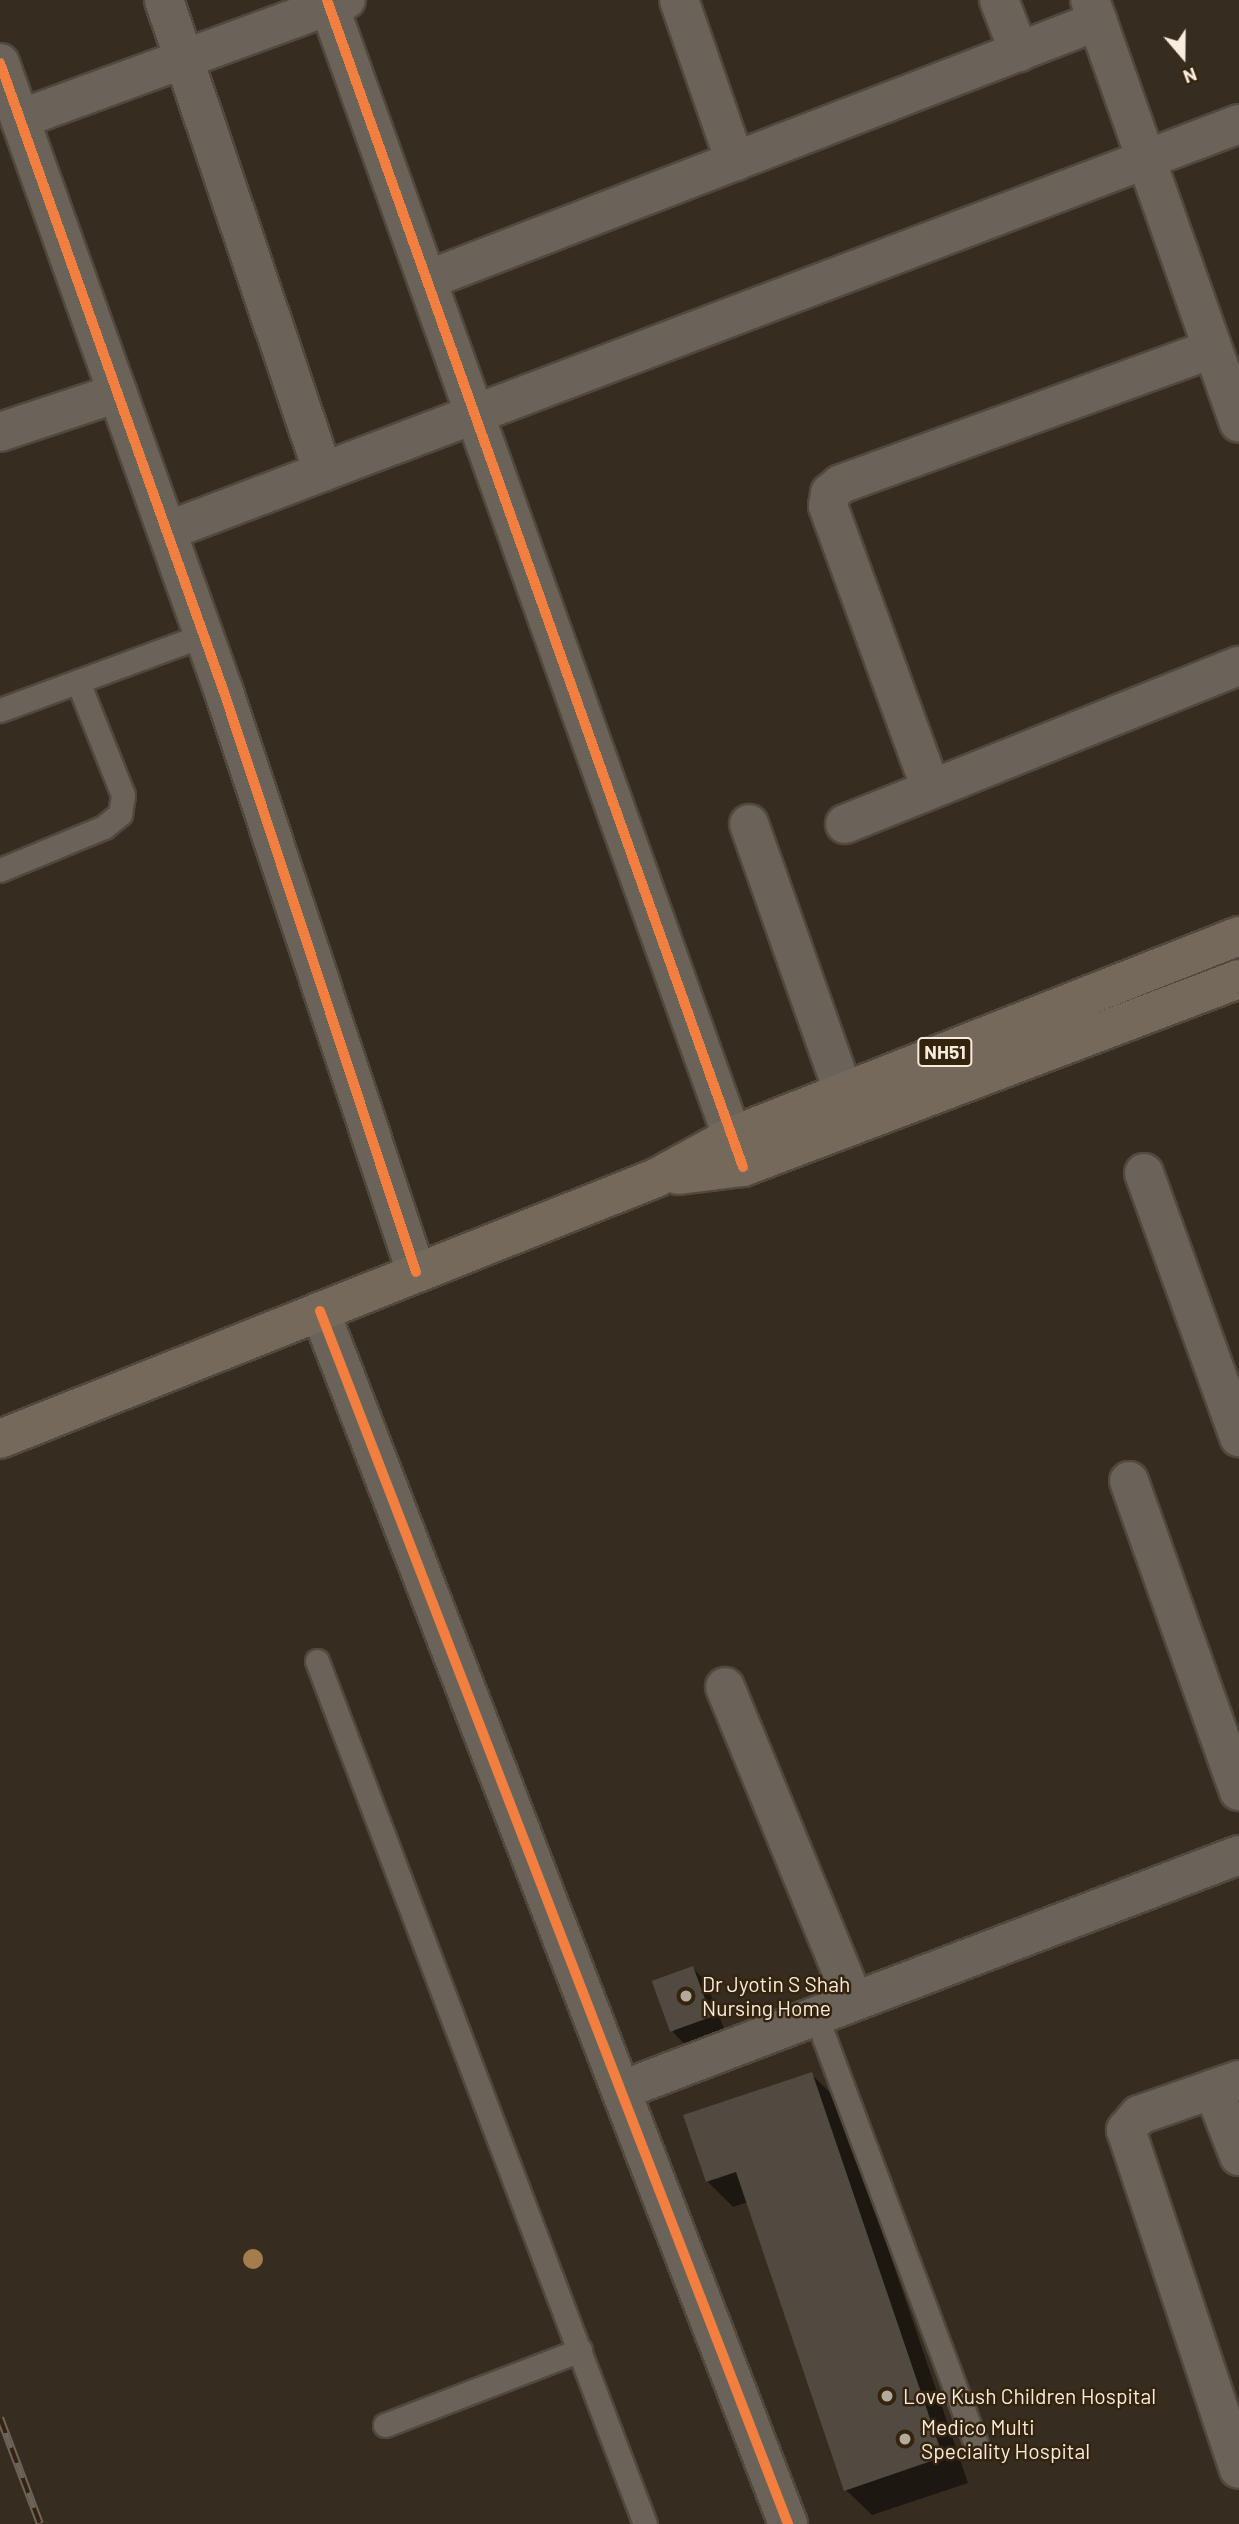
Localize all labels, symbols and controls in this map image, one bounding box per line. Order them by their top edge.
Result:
north arrow [1148,21,1218,91]
text: N [1180,63,1200,89]
road number: NH51 [917,1036,973,1068]
place label: Dr Jyotin S Shah Nursing Home [702,1971,850,2021]
marker: Dr Jyotin S Shah Nursing Home [676,1986,696,2006]
place label: Love Kush Children Hospital [903,2383,1156,2409]
marker: Love Kush Children Hospital [877,2386,897,2406]
place label: Medico Multi Speciality Hospital [921,2414,1090,2464]
marker: Medico Multi Speciality Hospital [895,2429,915,2449]

